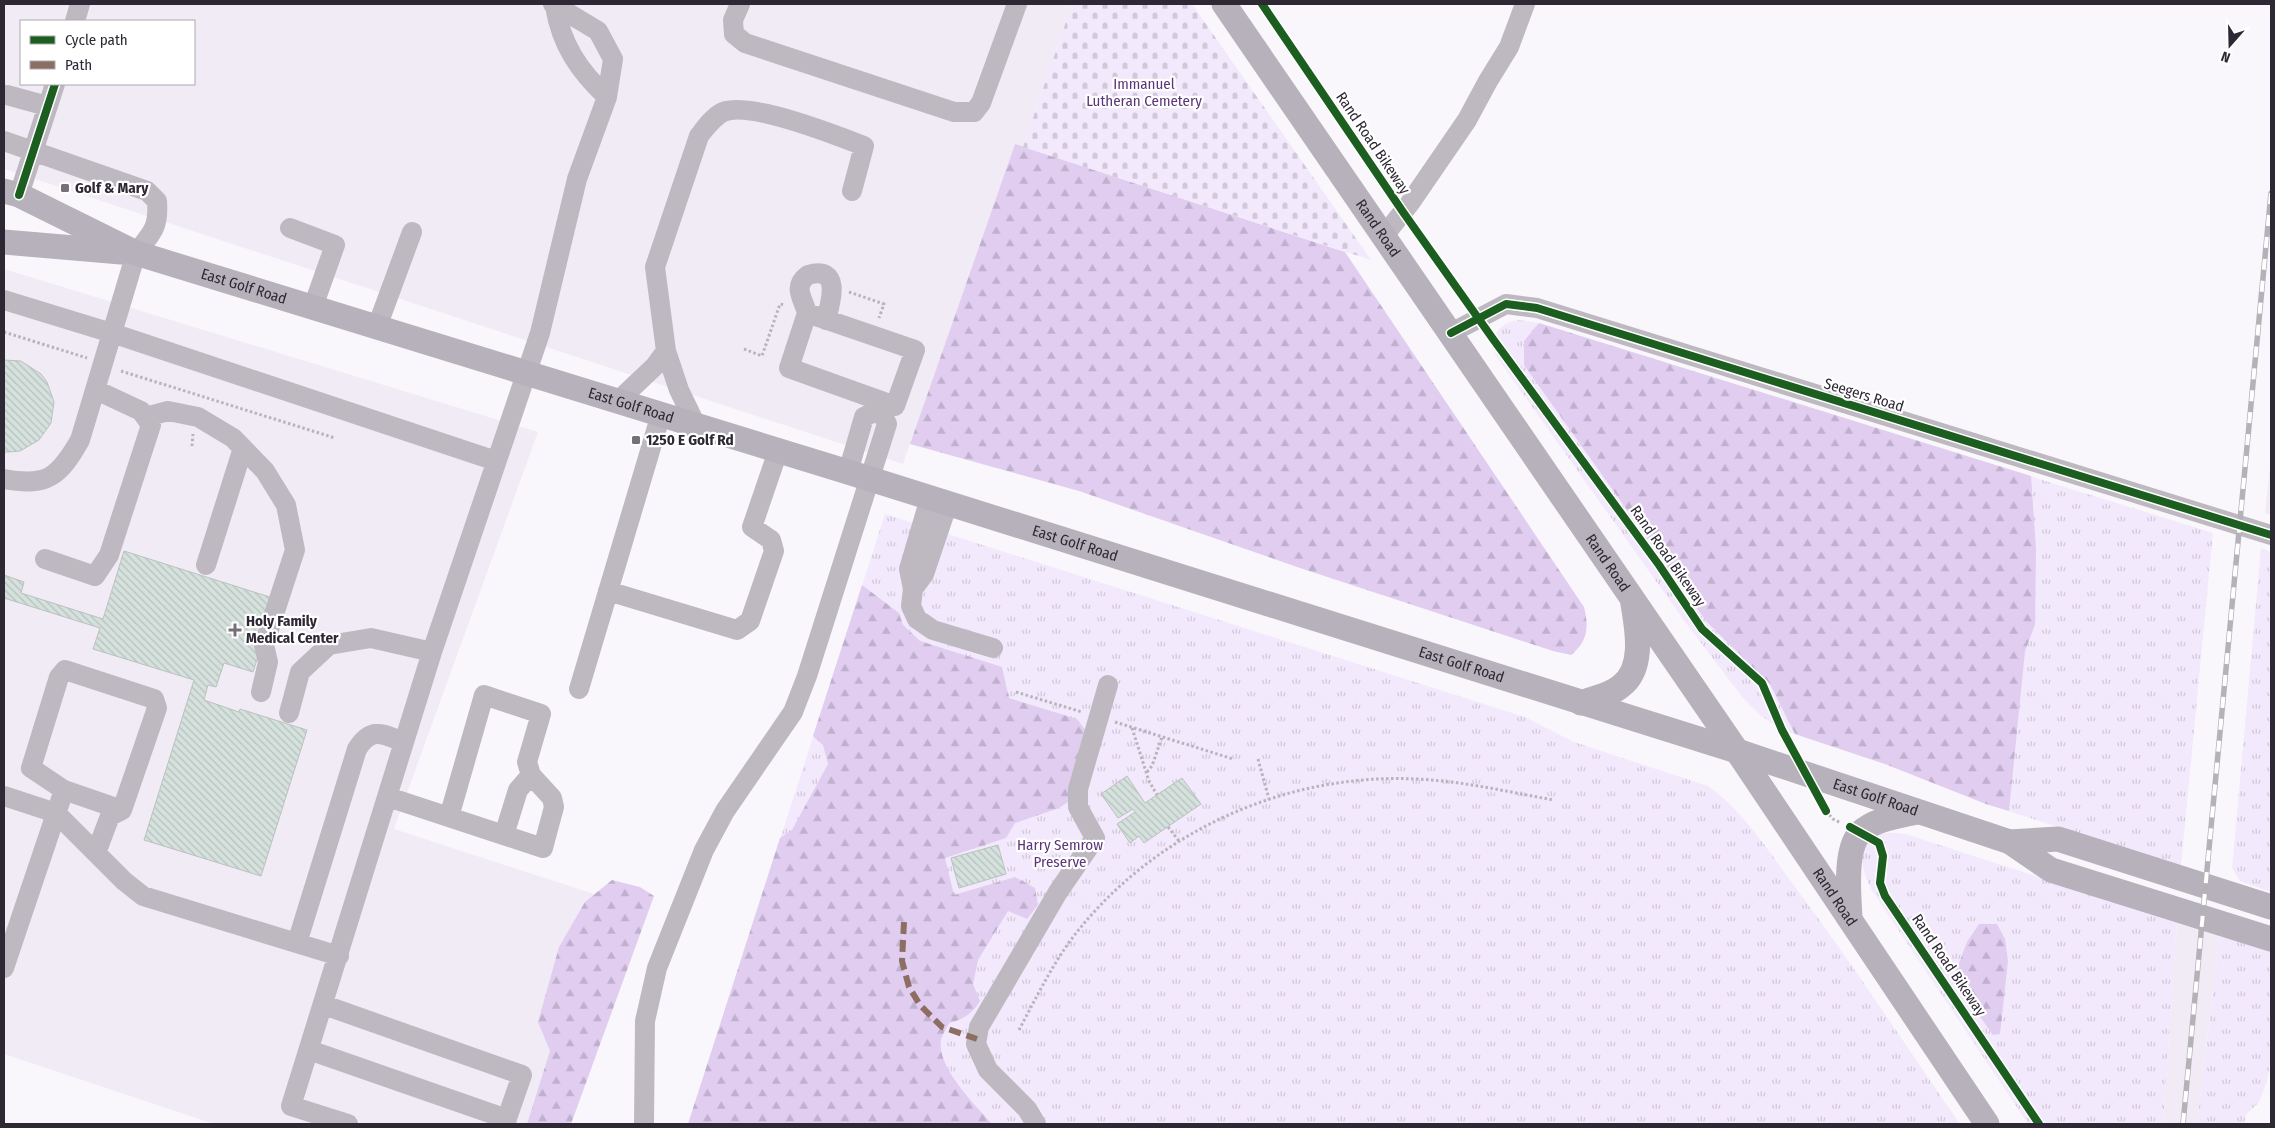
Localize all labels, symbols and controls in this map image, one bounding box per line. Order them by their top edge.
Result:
legend [20,20,195,85]
north arrow [2205,20,2255,70]
text: Cycle path [65,31,128,49]
text: N [2219,47,2233,66]
text: Path [65,56,92,74]
park label: Immanuel Lutheran Cemetery [1086,75,1202,110]
street label: Rand Road Bikeway [1332,89,1414,198]
place label: Golf & Mary [75,179,149,197]
marker: Golf & Mary [59,182,71,194]
street label: Rand Road [1352,196,1404,261]
street label: East Golf Road [199,265,289,308]
street label: Seegers Road [1822,374,1906,416]
street label: East Golf Road [586,384,676,427]
place label: 1250 E Golf Rd [646,431,734,449]
marker: 1250 E Golf Rd [630,434,642,446]
street label: Rand Road Bikeway [1626,502,1710,610]
street label: East Golf Road [1030,521,1120,565]
street label: Rand Road [1582,531,1634,595]
place label: Holy Family Medical Center [246,612,339,647]
marker: Holy Family Medical Center [228,623,242,637]
street label: East Golf Road [1416,643,1506,686]
street label: East Golf Road [1831,775,1921,820]
park label: Harry Semrow Preserve [1017,836,1103,871]
street label: Rand Road [1809,865,1861,929]
street label: Rand Road Bikeway [1908,911,1990,1020]

